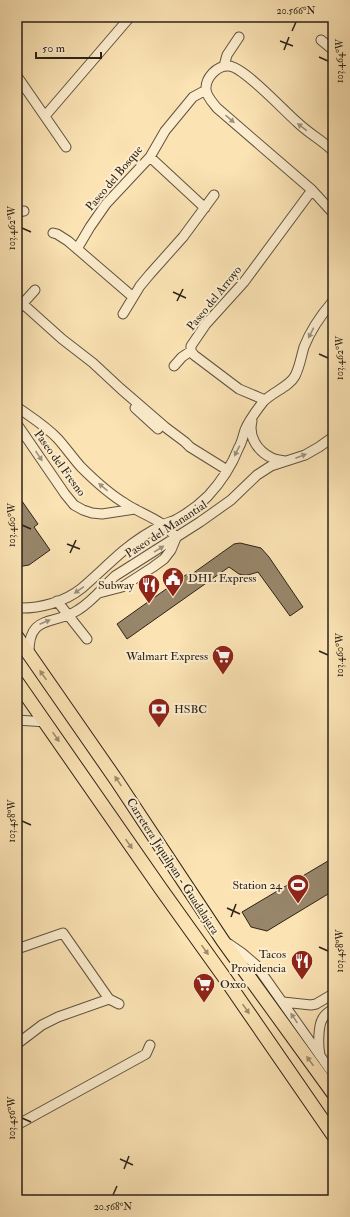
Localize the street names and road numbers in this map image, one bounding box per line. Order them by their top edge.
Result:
street label: Paseo del Bosque [83,143,146,214]
street label: Paseo del Arroyo [184,263,245,334]
street label: Paseo del Fresno [30,427,89,500]
street label: Paseo del Manantial [123,497,210,561]
street label: Carretera Jiquilpan - Guadalajara [123,795,223,938]

